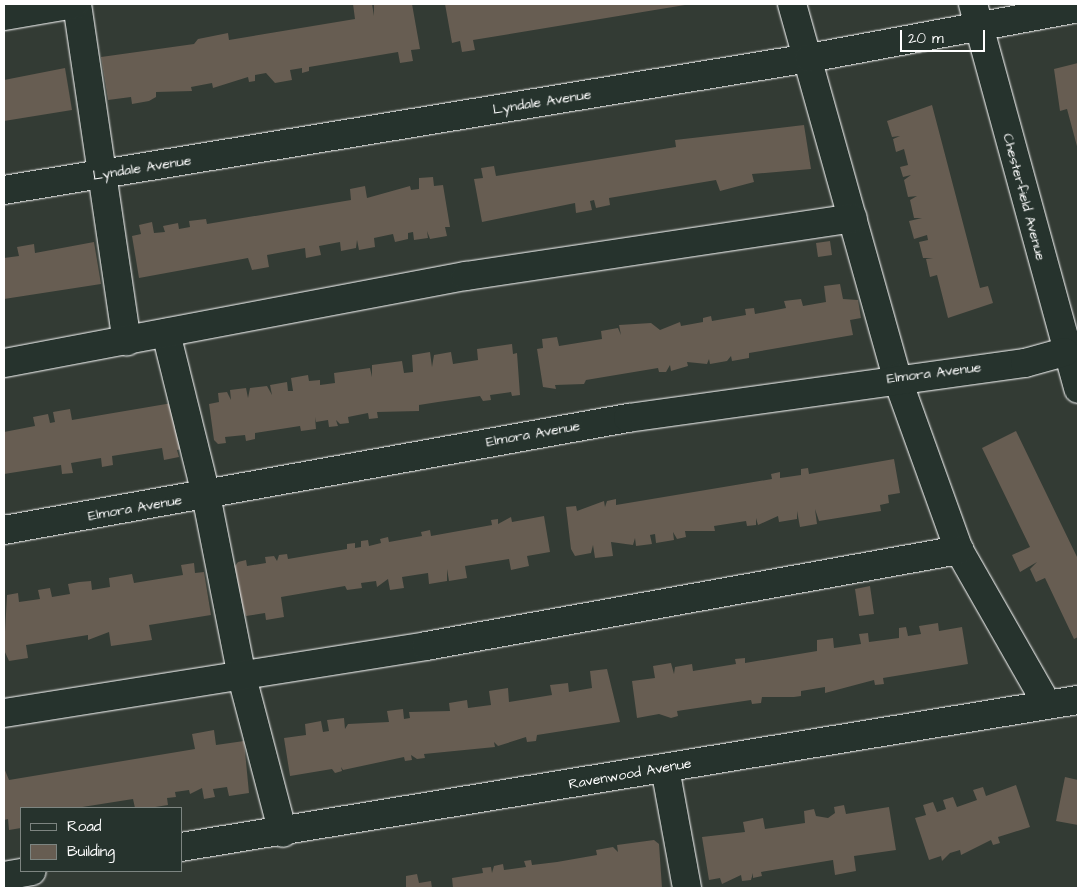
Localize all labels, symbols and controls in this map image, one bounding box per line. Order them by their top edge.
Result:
scale bar [902,20,987,52]
text: 20 m [908,28,944,49]
street label: Lyndale Avenue [492,86,592,118]
street label: Chesterfield Avenue [999,132,1049,262]
street label: Lyndale Avenue [92,152,192,184]
street label: Elmora Avenue [886,359,982,387]
street label: Elmora Avenue [485,417,581,451]
street label: Elmora Avenue [87,491,183,525]
street label: Ravenwood Avenue [567,755,693,793]
legend [20,807,182,872]
text: Road [67,816,101,837]
text: Building [67,841,115,862]

